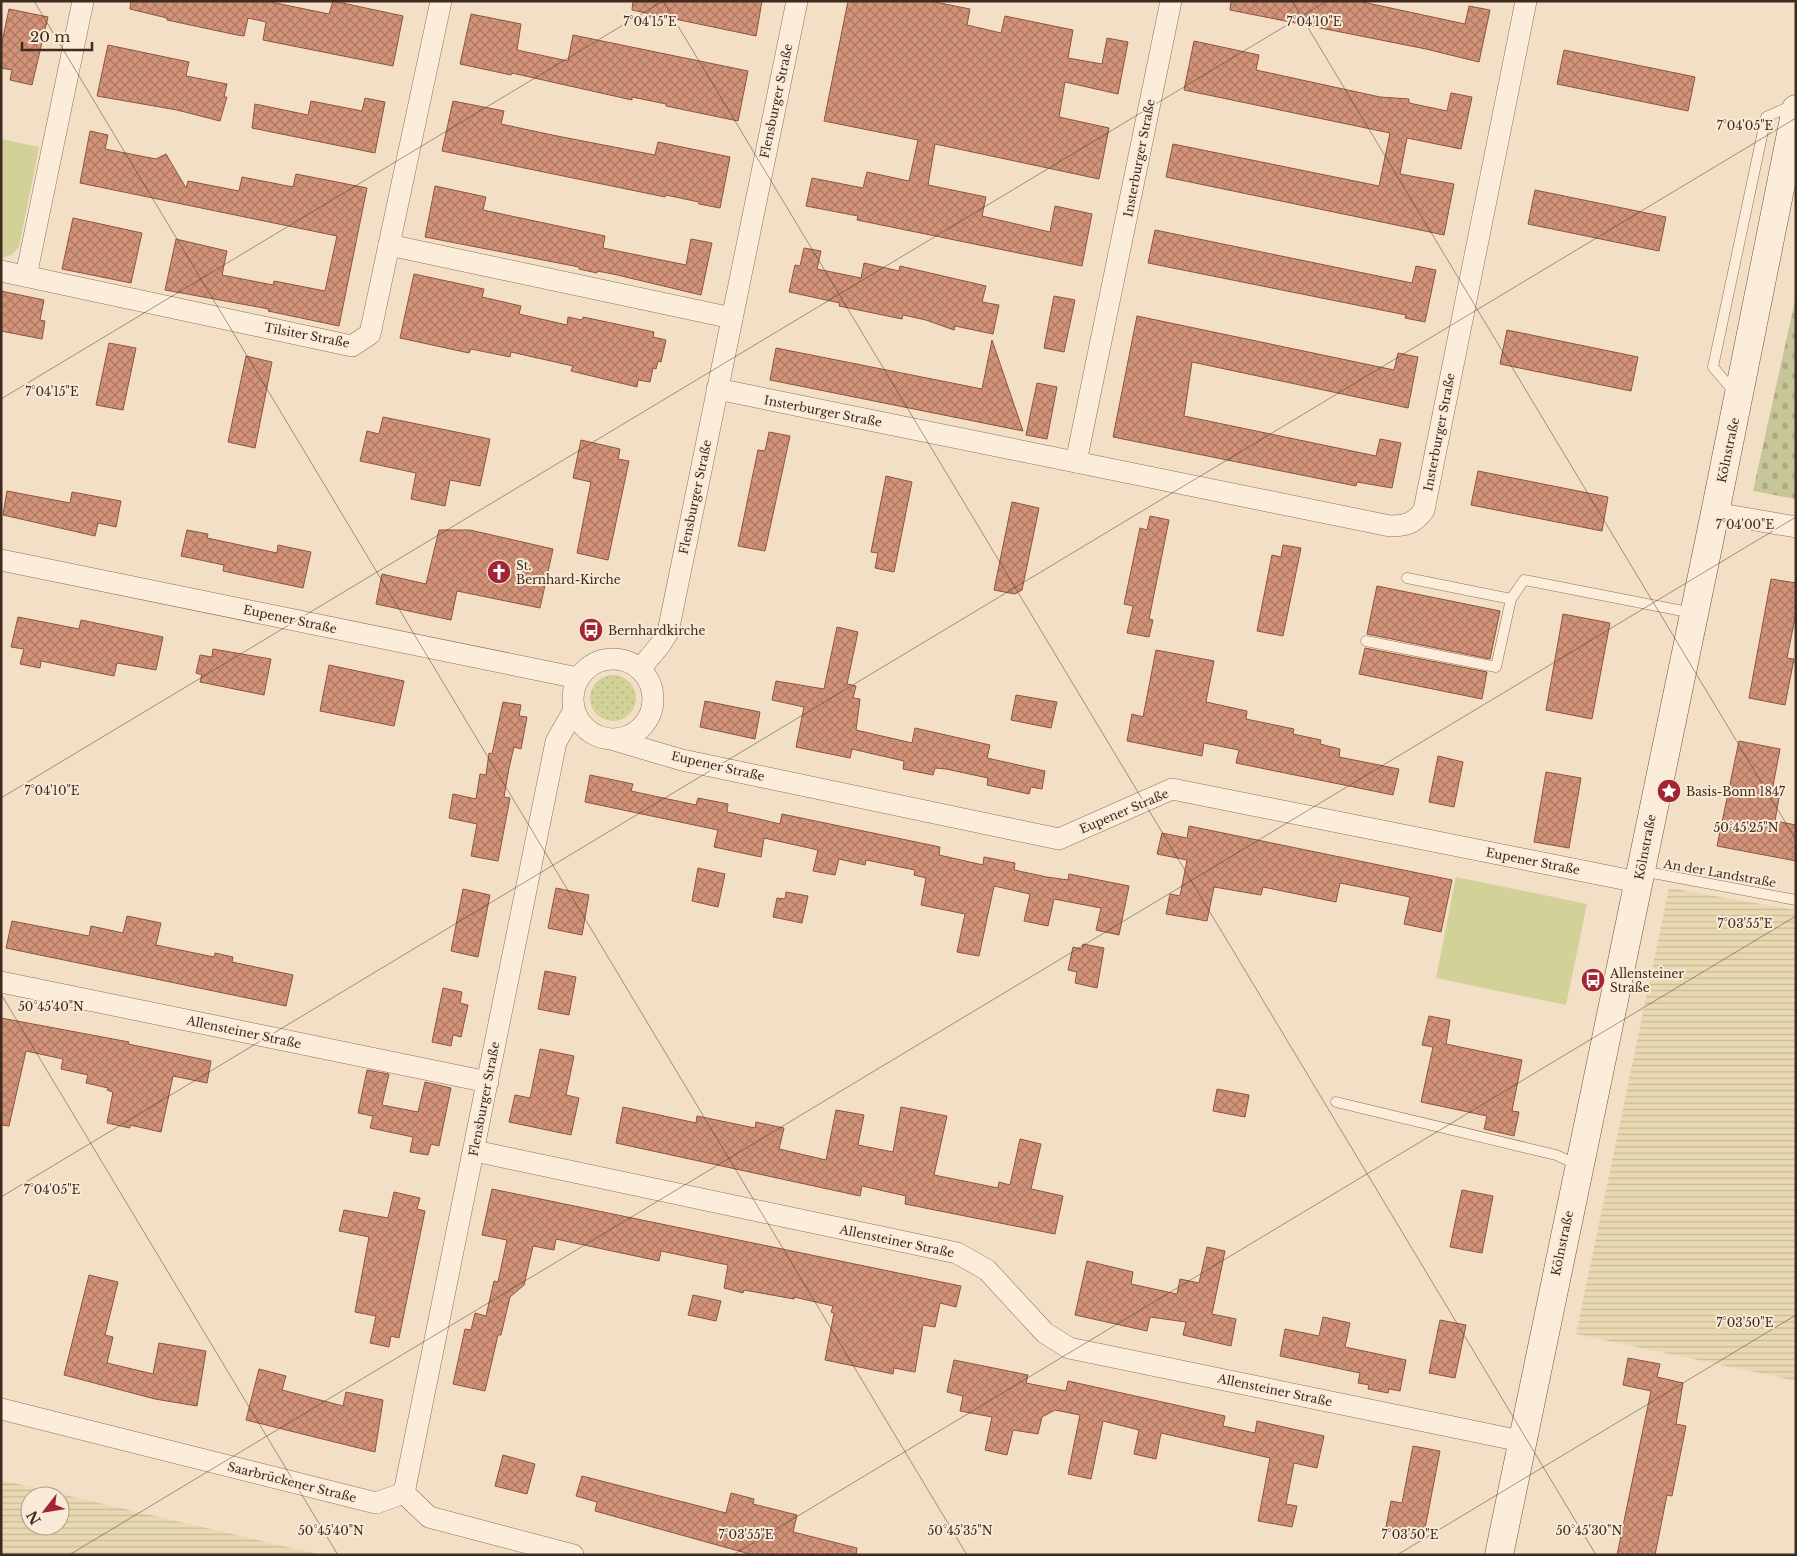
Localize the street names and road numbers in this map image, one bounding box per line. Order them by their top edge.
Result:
street label: Flensburger Straße [757,42,795,160]
street label: Insterburger Straße [1120,98,1158,218]
street label: Tilsiter Straße [263,319,351,351]
street label: Insterburger Straße [1420,372,1458,492]
street label: Insterburger Straße [763,392,883,430]
street label: Kölnstraße [1714,416,1742,484]
street label: Flensburger Straße [676,438,714,556]
street label: Eupener Straße [242,602,338,636]
street label: Eupener Straße [670,748,766,784]
street label: Eupener Straße [1077,785,1171,837]
street label: Kölnstraße [1631,813,1659,881]
street label: Eupener Straße [1485,845,1581,877]
street label: An der Landstraße [1662,856,1778,890]
street label: Allensteiner Straße [184,1012,303,1052]
street label: Flensburger Straße [466,1040,503,1158]
street label: Kölnstraße [1548,1209,1576,1277]
street label: Allensteiner Straße [837,1221,956,1261]
street label: Allensteiner Straße [1215,1370,1334,1410]
street label: Saarbrückener Straße [226,1459,358,1505]

